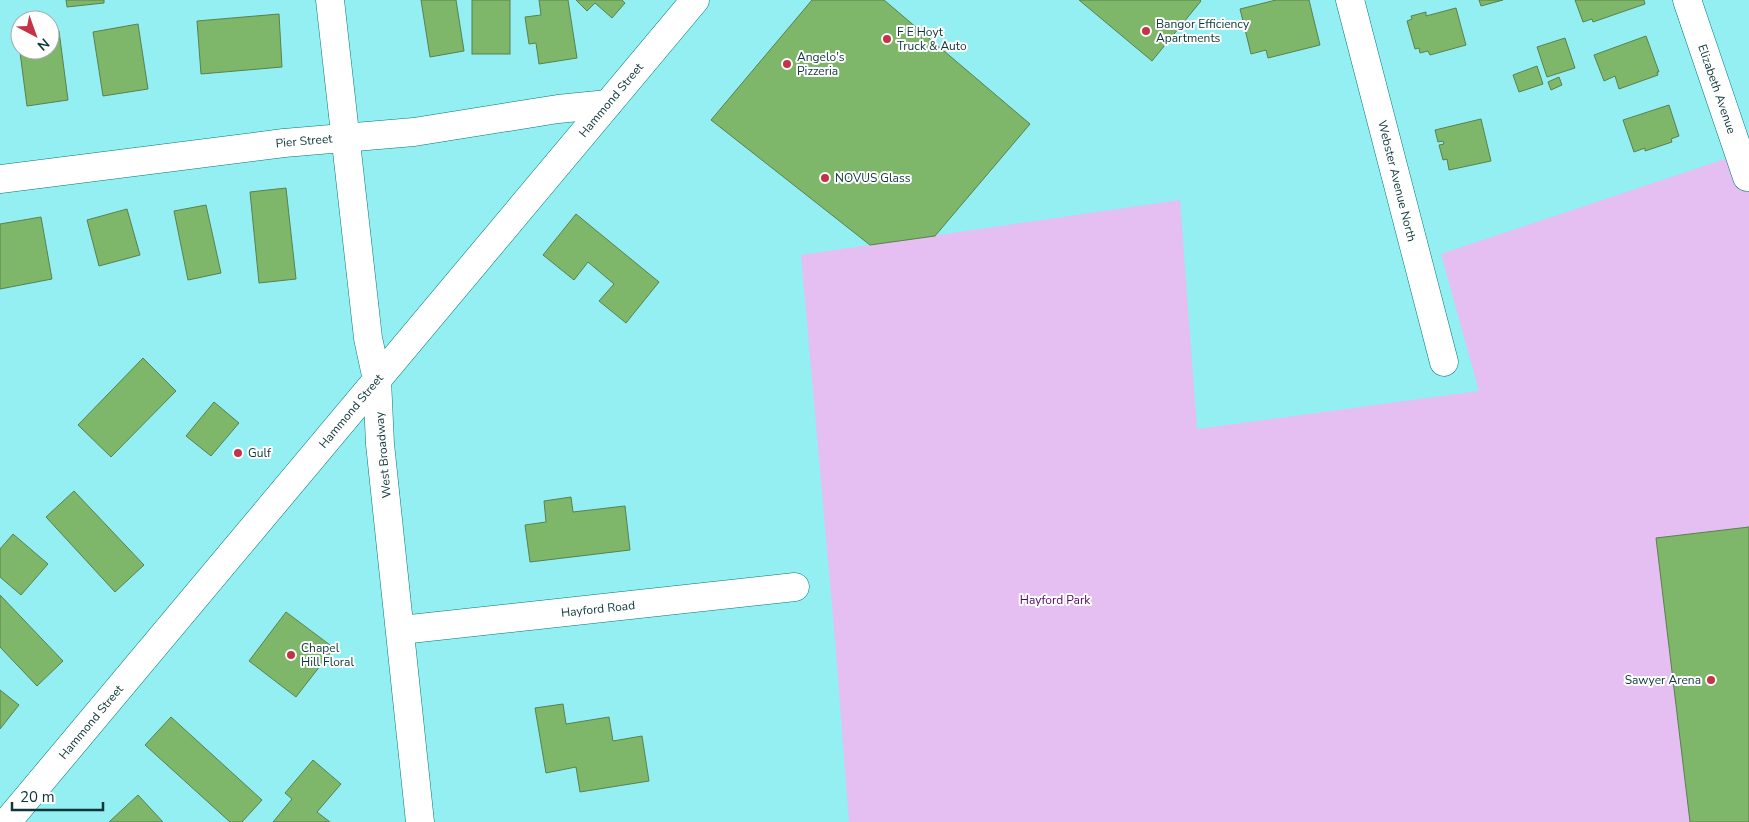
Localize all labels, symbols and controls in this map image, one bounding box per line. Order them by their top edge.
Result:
north arrow [10,10,60,60]
place label: Bangor Efficiency Apartments [1156,16,1250,46]
place label: F E Hoyt Truck & Auto [897,24,967,54]
marker: Bangor Efficiency Apartments [1140,25,1152,37]
marker: F E Hoyt Truck & Auto [881,33,893,45]
text: N [33,34,53,55]
street label: Elizabeth Avenue [1694,42,1740,136]
place label: Angelo's Pizzeria [797,49,845,79]
marker: Angelo's Pizzeria [781,58,793,70]
street label: Hammond Street [575,59,647,141]
street label: Webster Avenue North [1374,119,1420,243]
street label: Pier Street [275,130,334,151]
place label: NOVUS Glass [835,170,911,186]
marker: NOVUS Glass [819,172,831,184]
street label: Hammond Street [315,370,387,452]
street label: West Broadway [371,410,395,499]
place label: Gulf [248,445,272,461]
marker: Gulf [232,447,244,459]
park label: Hayford Park [1020,592,1091,608]
street label: Hayford Road [560,597,636,621]
place label: Chapel Hill Floral [301,640,354,670]
marker: Chapel Hill Floral [285,649,297,661]
place label: Sawyer Arena [1625,672,1701,688]
marker: Sawyer Arena [1705,674,1717,686]
street label: Hammond Street [55,681,127,763]
scale bar [12,780,104,812]
text: 20 m [20,787,55,807]

